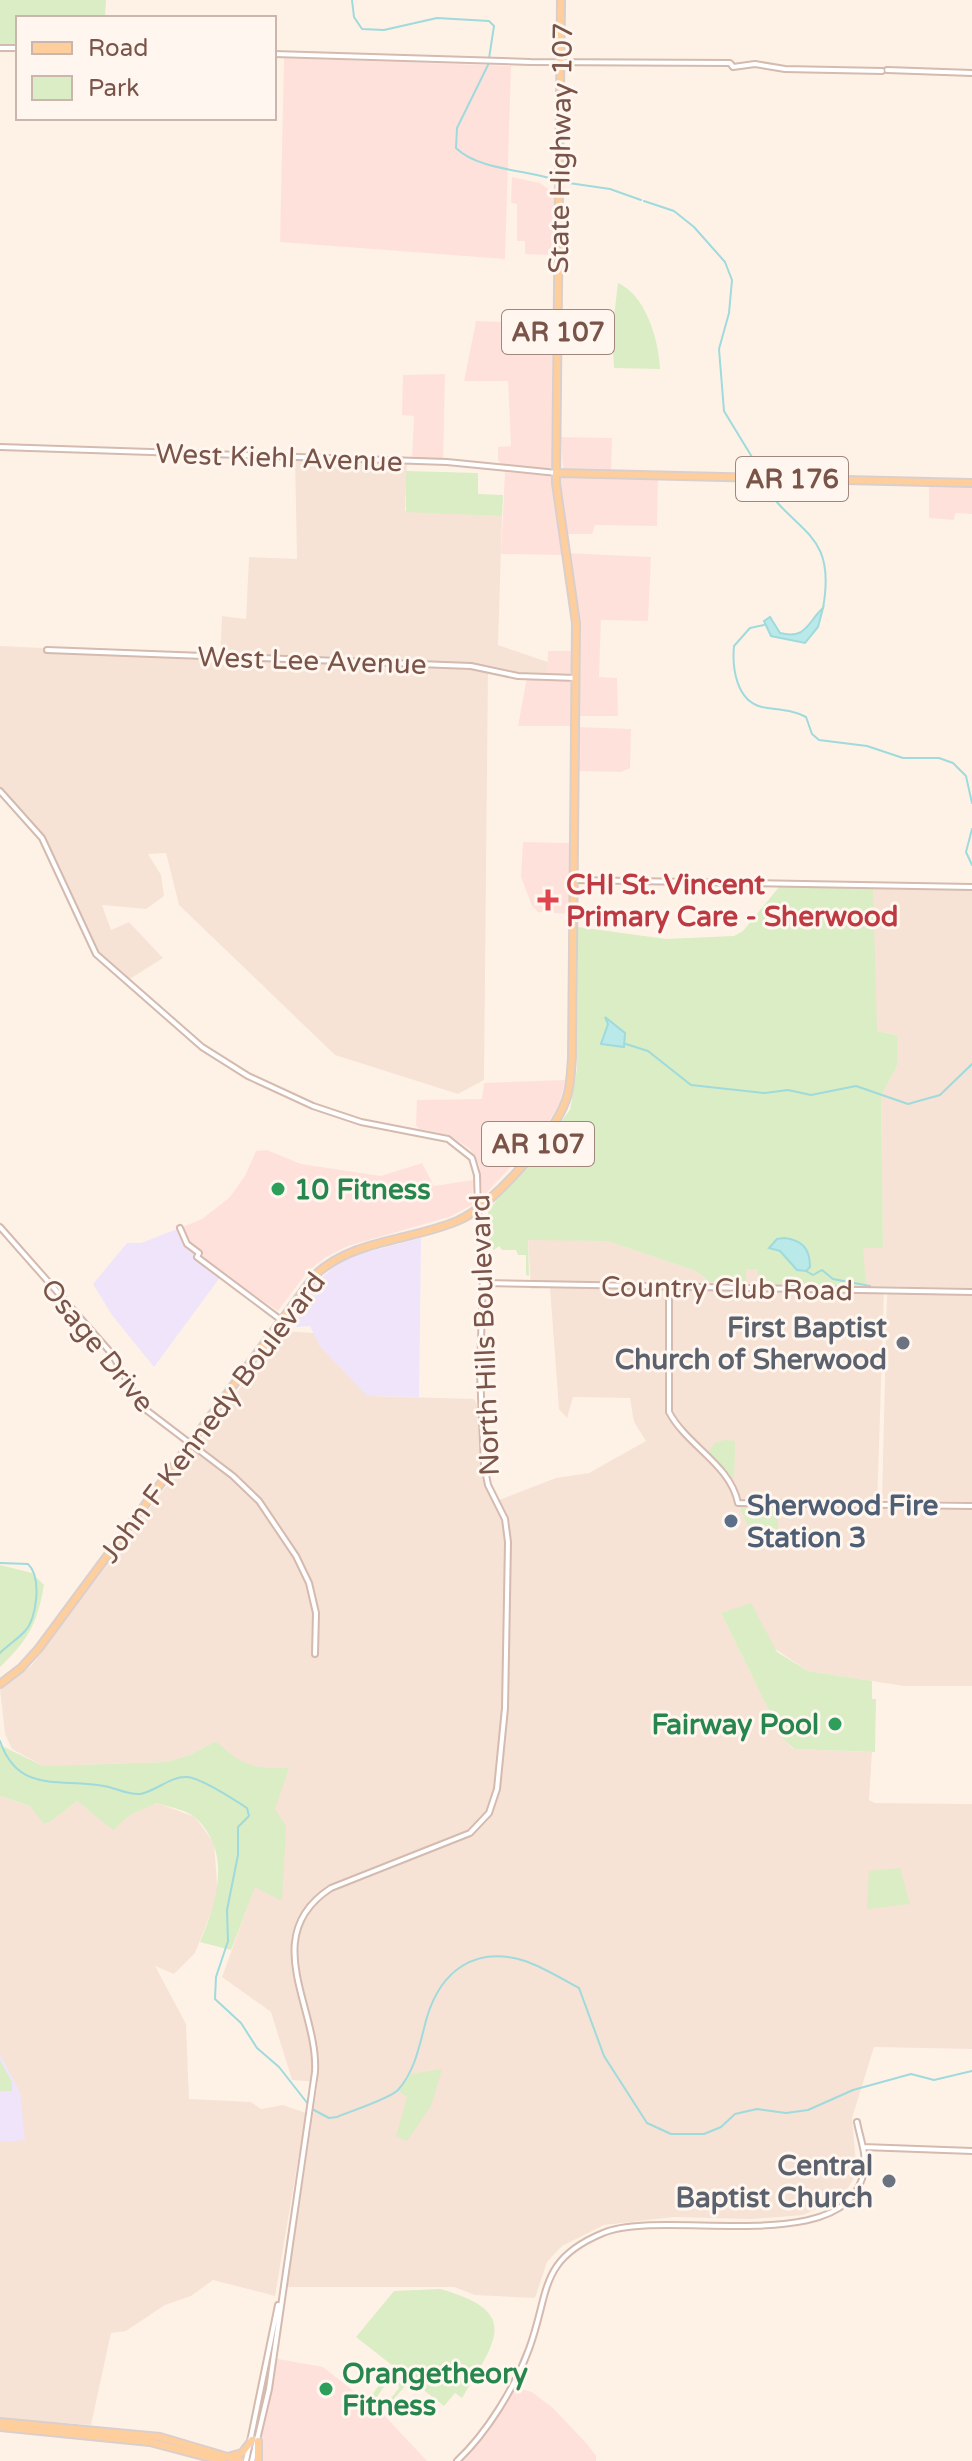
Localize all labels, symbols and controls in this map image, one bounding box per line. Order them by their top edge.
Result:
legend [16,16,276,120]
street label: State Highway 107 [542,22,580,274]
text: Road [88,34,148,63]
text: Park [88,74,139,103]
road number: AR 107 [502,310,614,354]
street label: West Kiehl Avenue [155,437,403,479]
road number: AR 176 [736,457,848,501]
street label: West Lee Avenue [197,640,427,682]
place label: CHI St. Vincent Primary Care - Sherwood [566,868,898,934]
marker: CHI St. Vincent Primary Care - Sherwood [537,889,559,911]
road number: AR 107 [482,1122,594,1166]
place label: 10 Fitness [294,1173,431,1207]
marker: 10 Fitness [269,1180,287,1198]
street label: North Hills Boulevard [463,1194,507,1476]
street label: John F Kennedy Boulevard [92,1266,333,1569]
street label: Country Club Road [601,1270,853,1308]
street label: Osage Drive [33,1272,161,1419]
place label: First Baptist Church of Sherwood [615,1311,887,1377]
marker: First Baptist Church of Sherwood [894,1334,912,1352]
place label: Sherwood Fire Station 3 [747,1489,939,1555]
marker: Sherwood Fire Station 3 [722,1512,740,1530]
place label: Fairway Pool [651,1708,819,1742]
marker: Fairway Pool [826,1715,844,1733]
place label: Central Baptist Church [676,2149,873,2215]
marker: Central Baptist Church [880,2172,898,2190]
place label: Orangetheory Fitness [342,2357,528,2423]
marker: Orangetheory Fitness [317,2380,335,2398]

